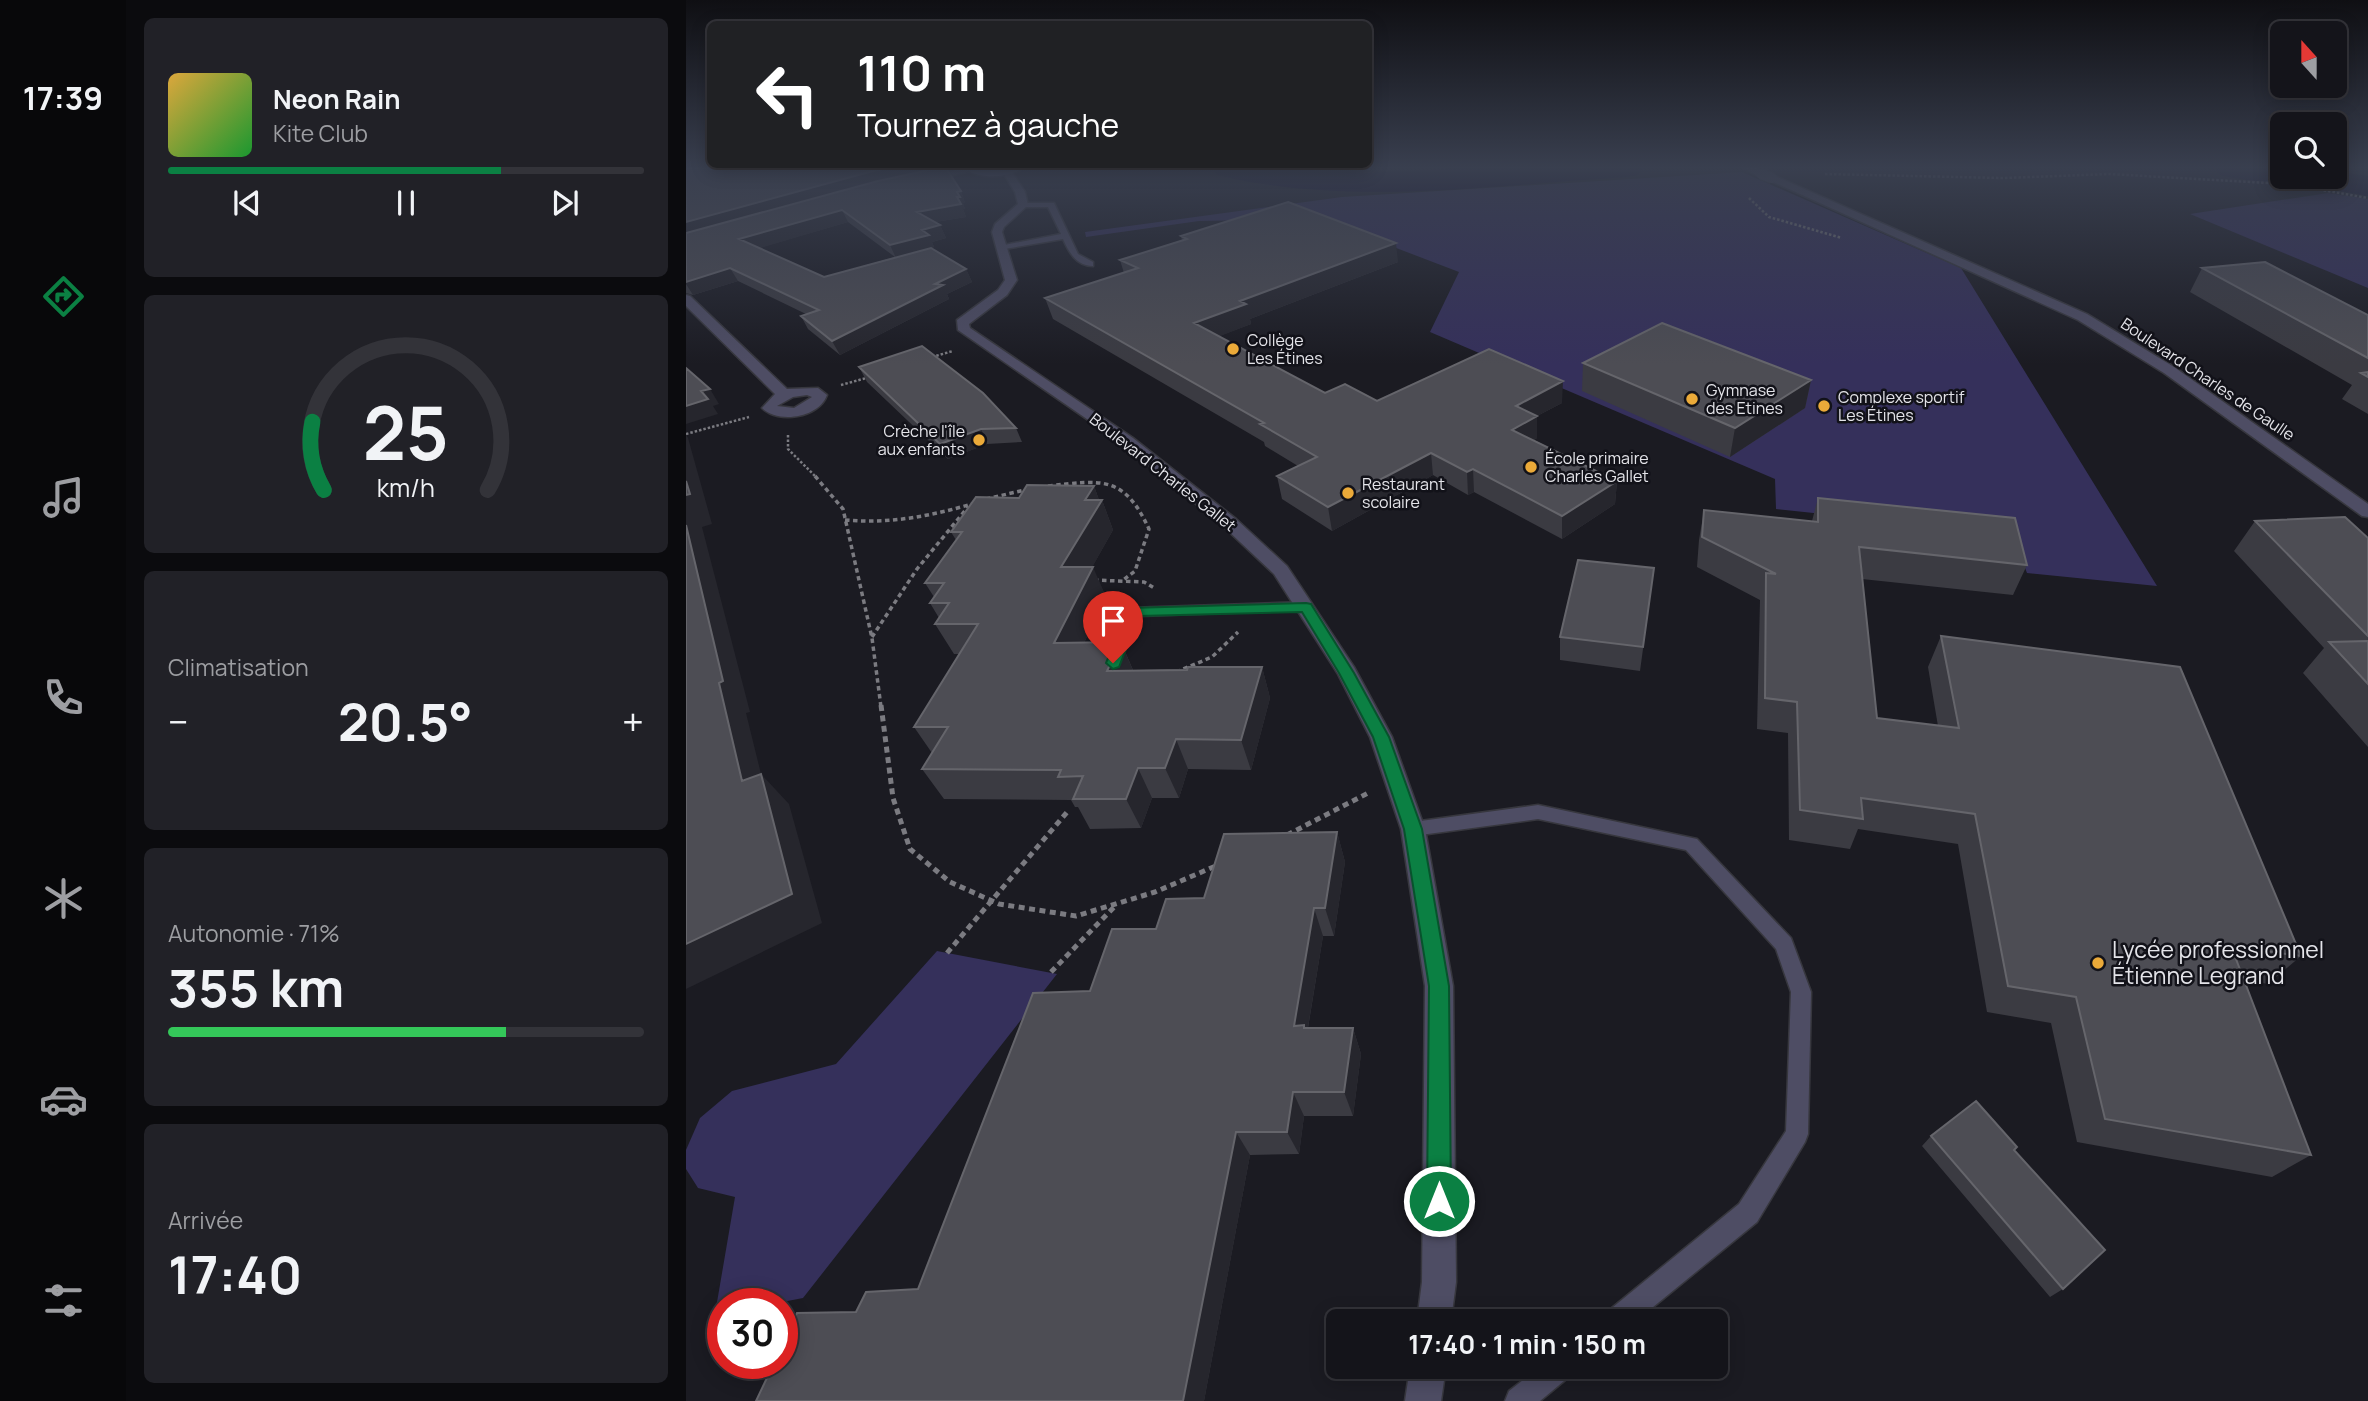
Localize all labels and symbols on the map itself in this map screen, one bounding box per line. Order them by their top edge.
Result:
north arrow [2270,21,2347,98]
street label: Boulevard Charles de Gaulle [2117,313,2299,445]
place label: Collège Les Étines [1247,329,1323,369]
marker: Collège Les Étines [1225,341,1241,357]
place label: Gymnase des Etines [1706,379,1783,419]
place label: Complexe sportif Les Étines [1838,386,1965,426]
marker: Gymnase des Etines [1684,391,1700,407]
marker: Complexe sportif Les Étines [1816,398,1832,414]
street label: Boulevard Charles Gallet [1085,408,1241,536]
place label: Crèche l'île aux enfants [878,420,965,460]
marker: Crèche l'île aux enfants [971,432,987,448]
place label: École primaire Charles Gallet [1545,447,1649,487]
marker: École primaire Charles Gallet [1523,459,1539,475]
place label: Restaurant scolaire [1362,473,1445,513]
marker: Restaurant scolaire [1340,485,1356,501]
pin [1083,591,1143,663]
place label: Lycée professionnel Étienne Legrand [2112,933,2324,991]
marker: Lycée professionnel Étienne Legrand [2090,955,2106,971]
position arrow [1402,1164,1476,1238]
speed limit sign: 30 [707,1288,798,1379]

